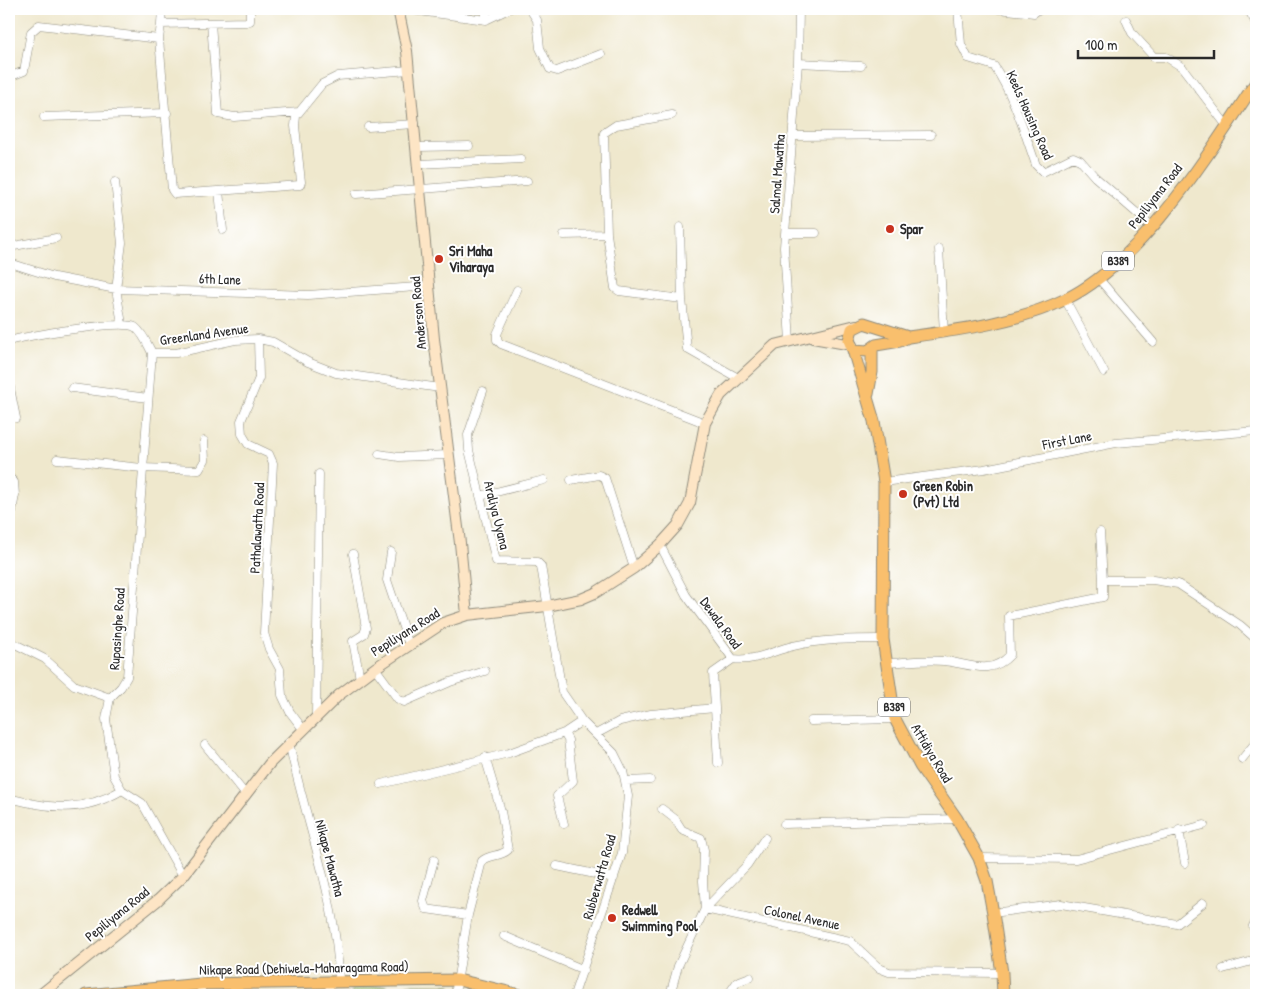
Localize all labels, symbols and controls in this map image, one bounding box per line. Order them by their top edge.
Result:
scale bar [1078,28,1214,60]
text: 100 m [1085,34,1118,55]
street label: Keels Housing Road [1001,67,1059,163]
street label: Salmal Mawatha [764,133,789,214]
street label: Pepiliyana Road [1123,159,1187,233]
place label: Spar [900,219,924,240]
marker: Spar [884,223,896,235]
place label: Sri Maha Viharaya [449,241,494,278]
road number: B389 [1102,252,1134,270]
marker: Sri Maha Viharaya [433,253,445,265]
street label: 6th Lane [199,268,242,289]
street label: Anderson Road [405,275,430,350]
street label: Greenland Avenue [158,318,250,349]
street label: First Lane [1040,425,1094,454]
place label: Green Robin (Pvt) Ltd [913,476,973,511]
street label: Araliya Uyana [479,479,515,552]
street label: Pathalawatta Road [245,482,268,574]
marker: Green Robin (Pvt) Ltd [897,488,909,500]
street label: Rupasinghe Road [104,587,130,671]
street label: Dewala Road [696,593,747,653]
street label: Pepiliyana Road [367,603,444,661]
road number: B389 [878,698,910,716]
street label: Attidiya Road [906,720,958,787]
street label: Nikape Mawatha [310,817,350,899]
street label: Rubberwatta Road [577,832,620,922]
street label: Pepiliyana Road [81,881,154,946]
street label: Colonel Avenue [762,899,842,934]
place label: Redwell Swimming Pool [622,900,698,937]
marker: Redwell Swimming Pool [606,912,618,924]
street label: Nikape Road (Dehiwela-Maharagama Road) [199,956,409,980]

